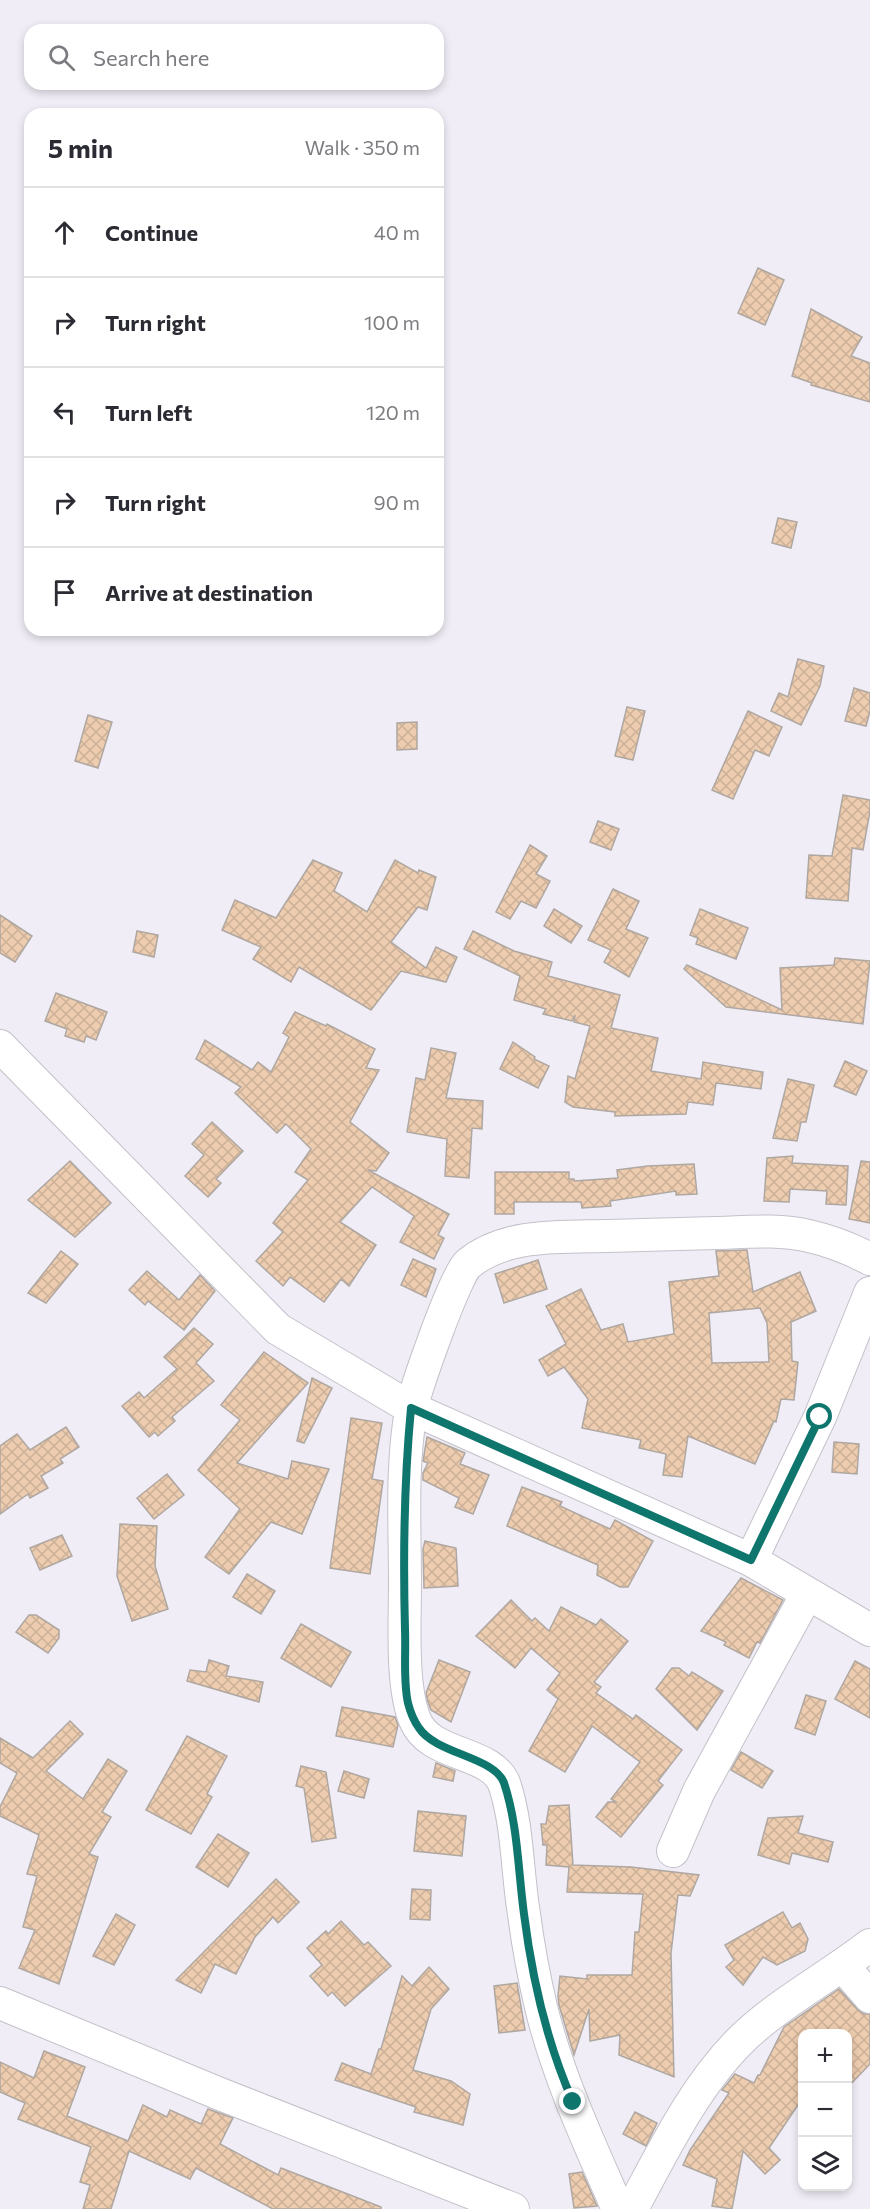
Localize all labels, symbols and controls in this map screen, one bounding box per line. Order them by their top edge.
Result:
search box [24,24,444,90]
icon: search [45,41,78,74]
text: Search here [93,44,209,71]
text: 5 min [48,132,113,163]
text: Walk · 350 m [305,135,420,159]
icon: ahead [48,216,81,249]
text: Continue [105,219,198,246]
text: 40 m [374,220,420,244]
icon: right [48,306,81,339]
text: Turn right [105,309,206,336]
text: 100 m [364,310,420,334]
icon: left [48,396,81,429]
text: Turn left [105,399,192,426]
text: 120 m [366,400,420,424]
icon: right [48,486,81,519]
text: Turn right [105,489,206,516]
text: 90 m [374,490,420,514]
icon: arrive [48,576,81,609]
text: Arrive at destination [105,579,313,606]
route start [806,1403,832,1429]
map controls [798,2029,852,2191]
button: + [798,2029,852,2083]
button: − [798,2083,852,2137]
route end [559,2088,585,2114]
button: layers [798,2137,852,2191]

